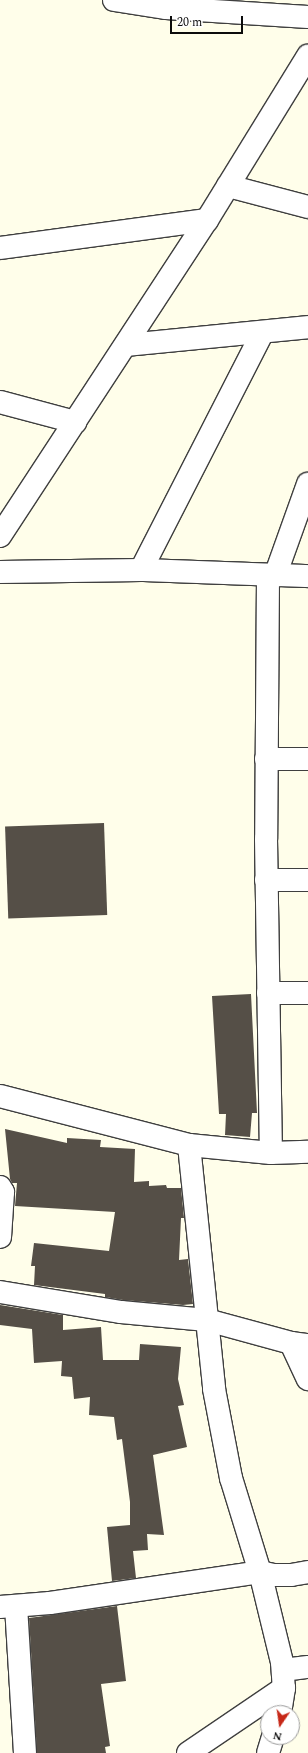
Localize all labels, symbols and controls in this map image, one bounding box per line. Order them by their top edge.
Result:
scale bar [172,8,245,34]
text: 20 m [177,13,202,32]
north arrow [260,1705,300,1745]
text: N [271,1727,284,1745]

